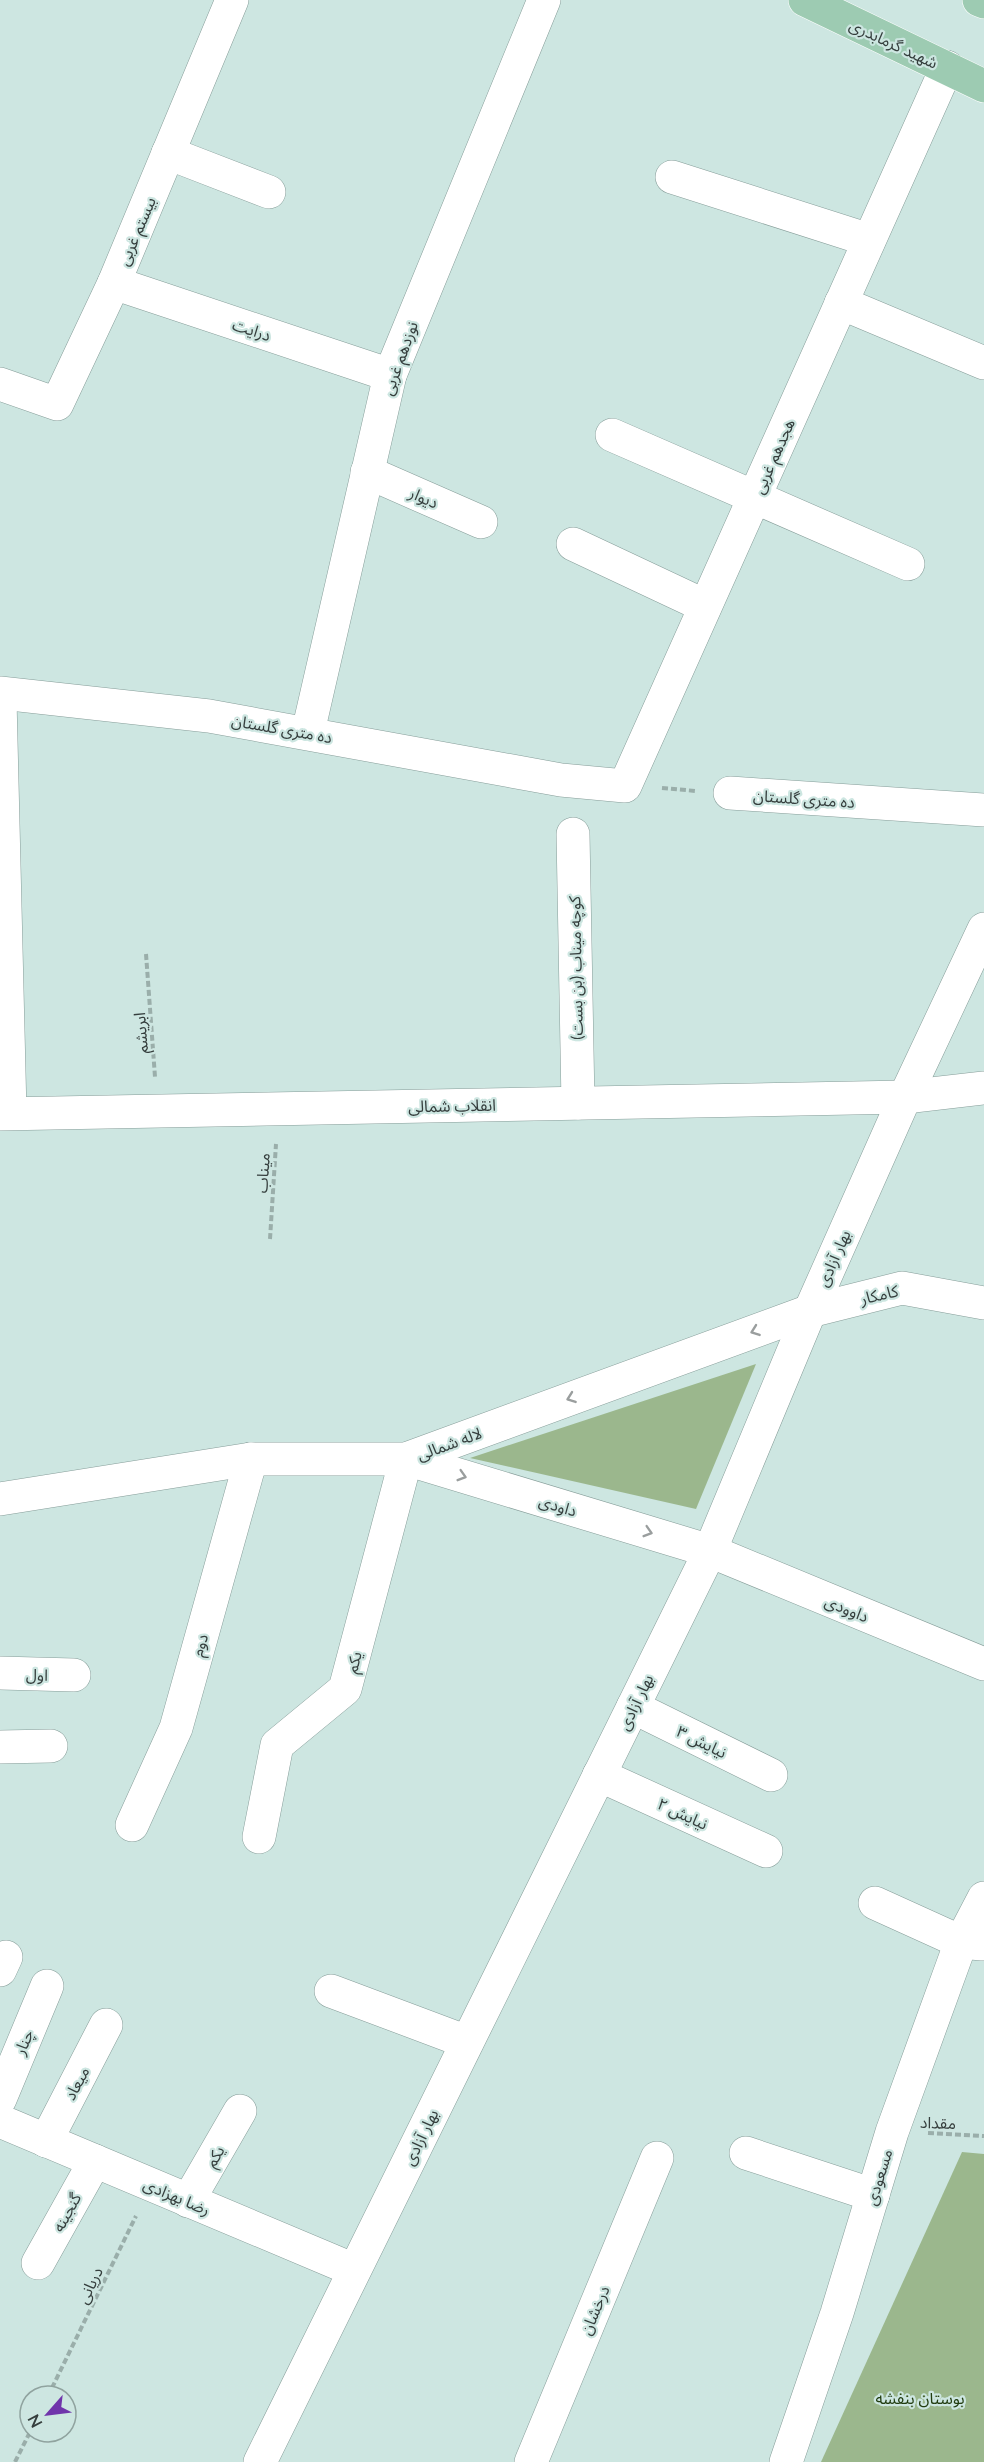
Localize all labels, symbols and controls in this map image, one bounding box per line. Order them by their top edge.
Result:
street label: شهید گرمابدری [846,14,941,73]
street label: بیستم غربی [113,194,163,270]
street label: درایت [230,314,274,345]
street label: نوزدهم غربی [377,319,425,399]
street label: هجدهم غربی [748,416,802,498]
street label: دیوار [405,482,441,513]
street label: ده متری گلستان [230,710,334,747]
street label: ده متری گلستان [753,785,855,812]
street label: کوچه میناب (بن بست) [564,895,588,1040]
street label: ابریشم [129,1011,155,1054]
street label: انقلاب شمالی [408,1095,496,1116]
street label: میناب [251,1152,273,1194]
street label: بهار آزادی [812,1227,855,1290]
street label: کامکار [857,1280,900,1309]
one-way arrow [750,1324,760,1337]
one-way arrow [567,1391,577,1404]
street label: لاله شمالی [414,1422,484,1464]
one-way arrow [456,1469,467,1481]
street label: داودی [537,1490,579,1521]
one-way arrow [642,1525,653,1537]
street label: داوودی [822,1591,872,1626]
street label: دوم [187,1632,215,1660]
street label: یکم [341,1649,369,1676]
street label: اول [26,1664,48,1686]
street label: بهار آزادی [613,1671,658,1734]
street label: نیایش ۳ [673,1721,730,1762]
street label: نیایش ۲ [654,1793,711,1834]
street label: چنار [9,2027,39,2059]
street label: میعاد [59,2063,93,2103]
street label: بهار آزادی [398,2106,443,2169]
street label: مقداد [920,2112,956,2132]
street label: یکم [200,2142,231,2172]
street label: مسعودی [860,2147,896,2208]
street label: رضا بهزادی [140,2173,213,2219]
street label: گنجینه [48,2189,85,2235]
street label: دریانی [72,2264,107,2307]
street label: درخشان [575,2283,614,2338]
north arrow [18,2384,78,2444]
park label: بوستان بنفشه [875,2388,965,2408]
text: N [23,2411,46,2431]

